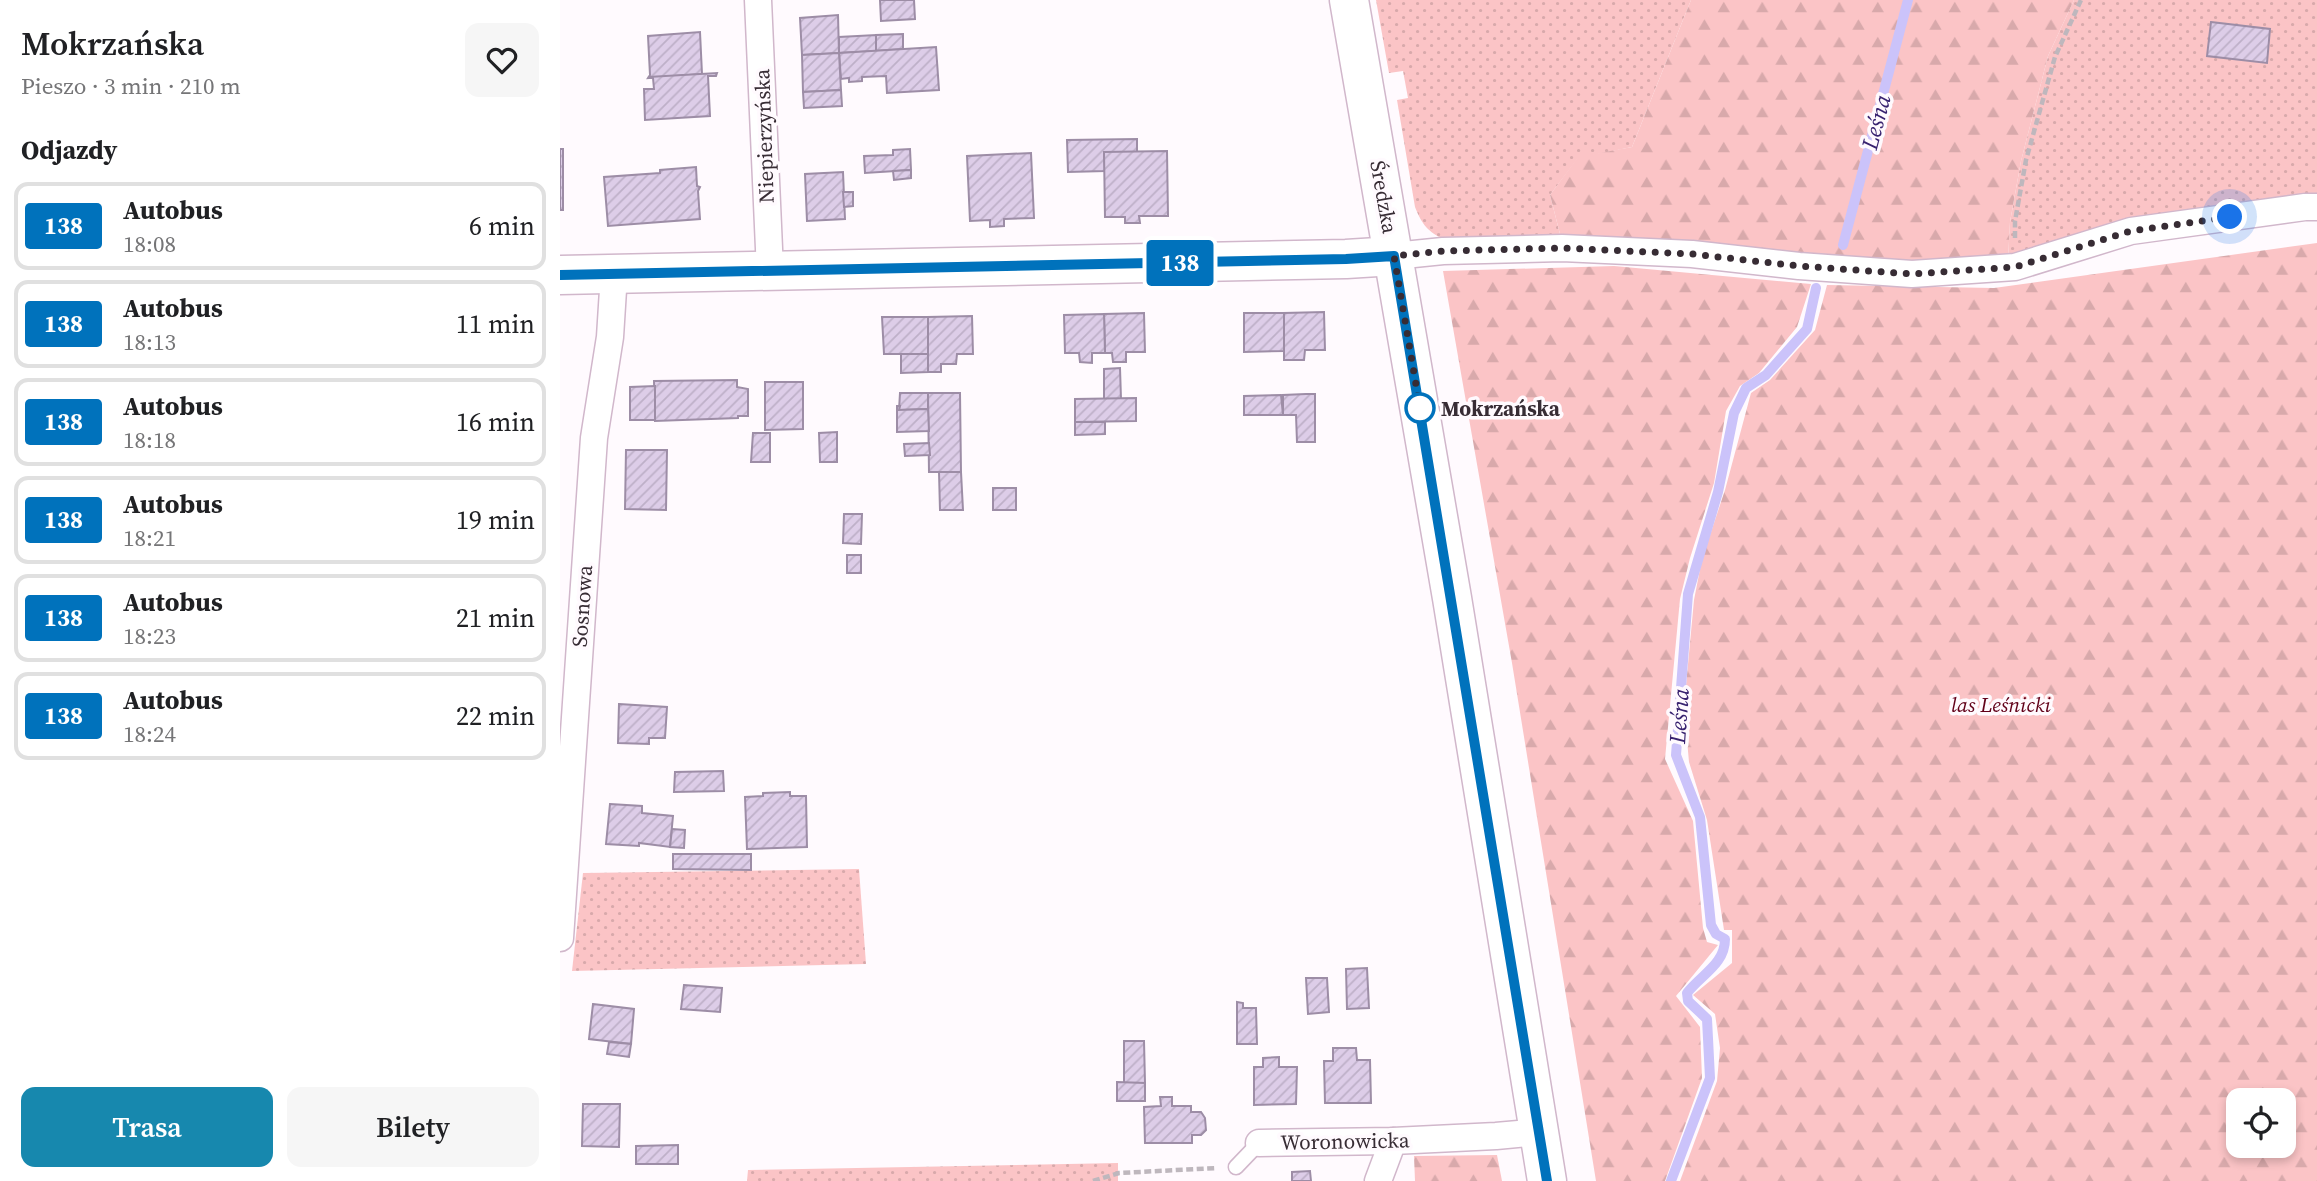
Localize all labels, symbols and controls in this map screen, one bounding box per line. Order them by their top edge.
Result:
text: Mokrzańska [21,21,204,66]
button: heart [465,23,539,97]
street label: Niepierzyńska [747,68,781,204]
text: Pieszo · 3 min · 210 m [21,70,241,102]
water label: Leśna [1853,91,1899,154]
text: Odjazdy [21,132,117,168]
street label: Średzka [1363,158,1405,236]
text: Autobus [123,192,223,228]
your location [2212,199,2247,234]
text: 6 min [469,208,535,244]
text: 138 [44,209,83,242]
text: 18:08 [123,228,176,260]
line badge: 138 [1140,240,1220,286]
text: 138 [1160,246,1200,279]
text: Autobus [123,290,223,326]
text: 11 min [456,306,535,342]
text: 138 [44,307,83,340]
text: 18:13 [123,326,176,358]
text: Autobus [123,388,223,424]
marker: Mokrzańska [1405,393,1435,423]
place label: Mokrzańska [1441,394,1561,423]
text: 16 min [456,404,535,440]
text: 138 [44,405,83,438]
text: 18:18 [123,424,176,456]
text: Autobus [123,486,223,522]
text: 19 min [456,502,535,538]
text: 138 [44,503,83,536]
text: 18:21 [123,522,176,554]
street label: Sosnowa [565,564,599,648]
text: Autobus [123,584,223,620]
text: 21 min [456,600,535,636]
text: 138 [44,601,83,634]
text: 18:23 [123,620,176,652]
text: Autobus [123,682,223,718]
water label: Leśna [1661,687,1697,746]
park label: las Leśnicki [1951,690,2052,719]
text: 22 min [456,698,535,734]
text: 138 [44,699,83,732]
text: 18:24 [123,718,176,750]
button: Trasa [21,1087,273,1167]
button: Bilety [287,1087,539,1167]
map controls [2226,1088,2296,1158]
button: locate [2226,1088,2296,1158]
street label: Woronowicka [1280,1125,1410,1157]

